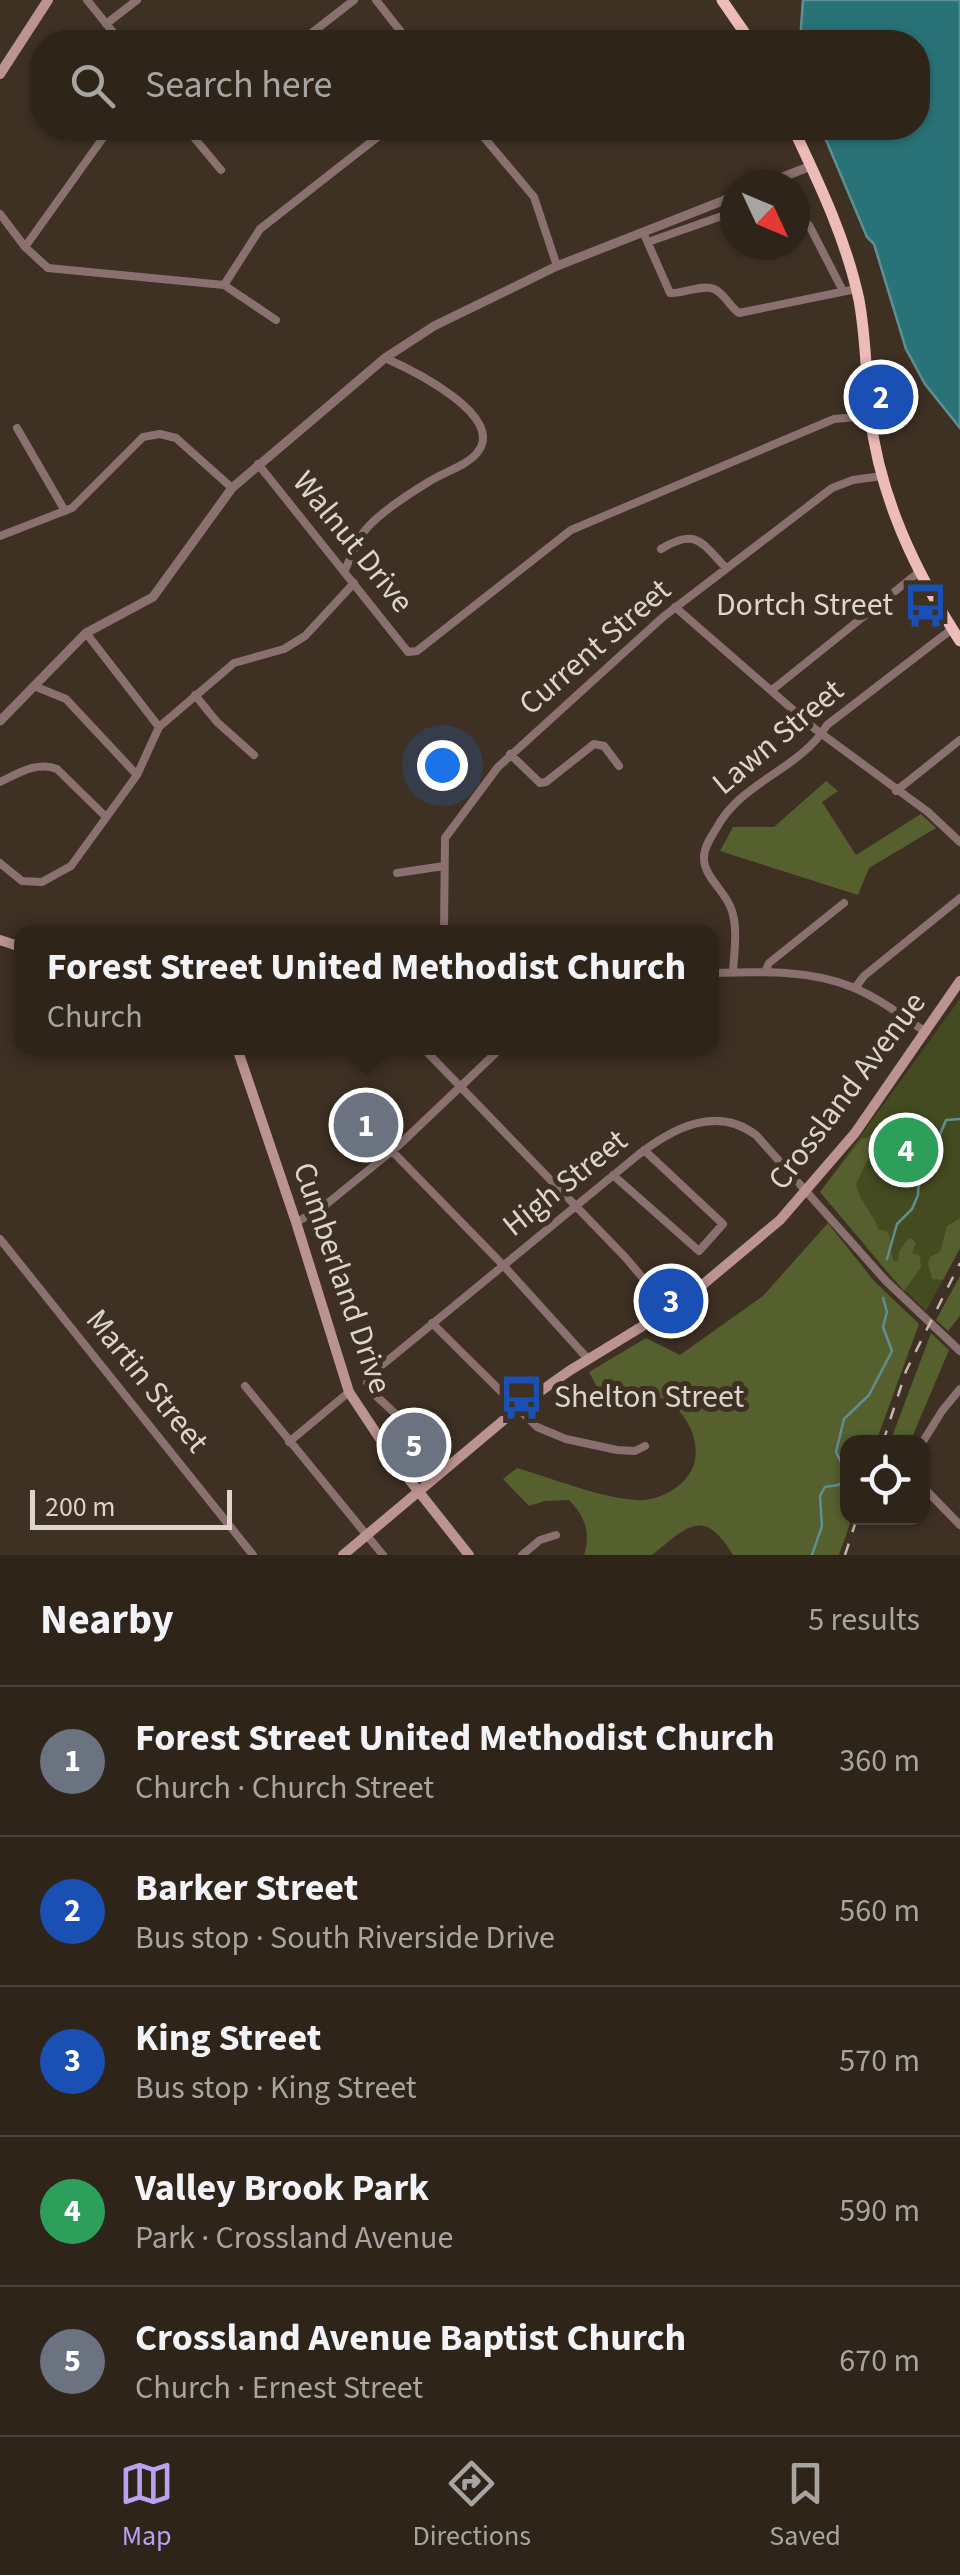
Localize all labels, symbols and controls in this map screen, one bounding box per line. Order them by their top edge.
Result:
search box [30,30,930,140]
icon: search [65,58,120,113]
text: Search here [145,58,332,112]
north arrow [720,170,810,260]
pin: 2 [848,360,914,434]
street label: Walnut Drive [282,461,424,623]
street label: Current Street [509,568,681,726]
bus stop icon: Dortch Street [902,581,950,629]
place label: Dortch Street [716,582,893,628]
street label: Lawn Street [702,668,854,806]
your location [417,740,468,791]
popup [14,925,719,1055]
text: Forest Street United Methodist Church [47,940,686,994]
street label: Crossland Avenue [757,982,937,1200]
text: Church [47,994,143,1040]
pin: 1 [334,1088,398,1162]
pin: 4 [874,1112,938,1188]
street label: High Street [493,1118,637,1248]
street label: Cumberland Drive [281,1156,403,1400]
pin: 3 [638,1264,704,1338]
street label: Martin Street [75,1299,220,1463]
bus stop icon: Shelton Street [497,1373,545,1421]
place label: Shelton Street [554,1374,745,1420]
pin: 5 [382,1408,446,1482]
map controls [840,1435,930,1525]
button: locate [840,1435,930,1525]
scale bar [30,1485,232,1530]
text: 200 m [45,1487,116,1527]
text: Nearby [40,1590,174,1650]
text: 5 results [808,1597,920,1643]
text: Forest Street United Methodist Church [135,1711,775,1765]
text: 1 [64,1738,81,1784]
text: 360 m [839,1738,920,1784]
text: Church · Church Street [135,1765,434,1811]
text: Barker Street [135,1861,358,1915]
text: 2 [64,1888,81,1934]
text: 560 m [839,1888,920,1934]
text: Bus stop · South Riverside Drive [135,1915,555,1961]
text: King Street [135,2011,321,2065]
text: 3 [64,2038,81,2084]
text: 570 m [839,2038,920,2084]
text: Bus stop · King Street [135,2065,417,2111]
text: Valley Brook Park [135,2161,429,2215]
text: 4 [64,2188,81,2234]
text: 590 m [839,2188,920,2234]
text: Park · Crossland Avenue [135,2215,453,2261]
text: Crossland Avenue Baptist Church [135,2311,686,2365]
text: 5 [64,2338,81,2384]
text: 670 m [839,2338,920,2384]
text: Church · Ernest Street [135,2365,423,2411]
tab: Map [119,2456,174,2556]
tab: Directions [413,2456,531,2556]
tab: Saved [769,2456,841,2556]

